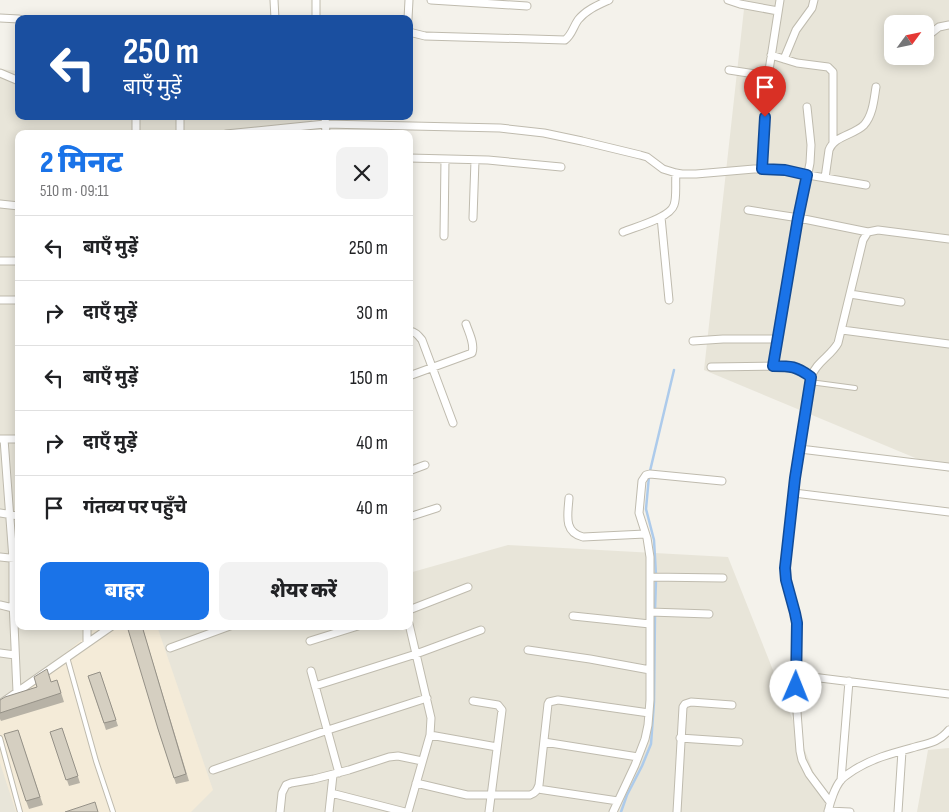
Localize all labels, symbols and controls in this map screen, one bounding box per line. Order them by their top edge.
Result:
north arrow [884,15,934,65]
map controls [884,15,934,65]
text: 250 m [123,31,199,74]
icon: left [40,35,105,100]
pin [744,66,786,117]
icon: arrive [751,73,779,101]
text: बाएँ मुड़ें [123,74,182,101]
text: 2 मिनट [40,145,123,181]
button: close [336,147,388,199]
text: 510 m · 09:11 [40,182,109,201]
icon: left [40,234,68,262]
text: बाएँ मुड़ें [83,236,138,259]
text: 250 m [349,237,388,260]
icon: right [40,299,68,327]
text: दाएँ मुड़ें [83,301,137,324]
text: 30 m [356,302,388,325]
icon: left [40,364,68,392]
text: बाएँ मुड़ें [83,366,138,389]
text: 150 m [350,367,388,390]
icon: right [40,429,68,457]
text: दाएँ मुड़ें [83,431,137,454]
text: 40 m [356,432,388,455]
icon: arrive [40,494,68,522]
text: गंतव्य पर पहुँचे [83,496,187,519]
text: 40 m [356,497,388,520]
button: बाहर [40,562,209,620]
button: शेयर करें [219,562,388,620]
position arrow [769,660,821,712]

